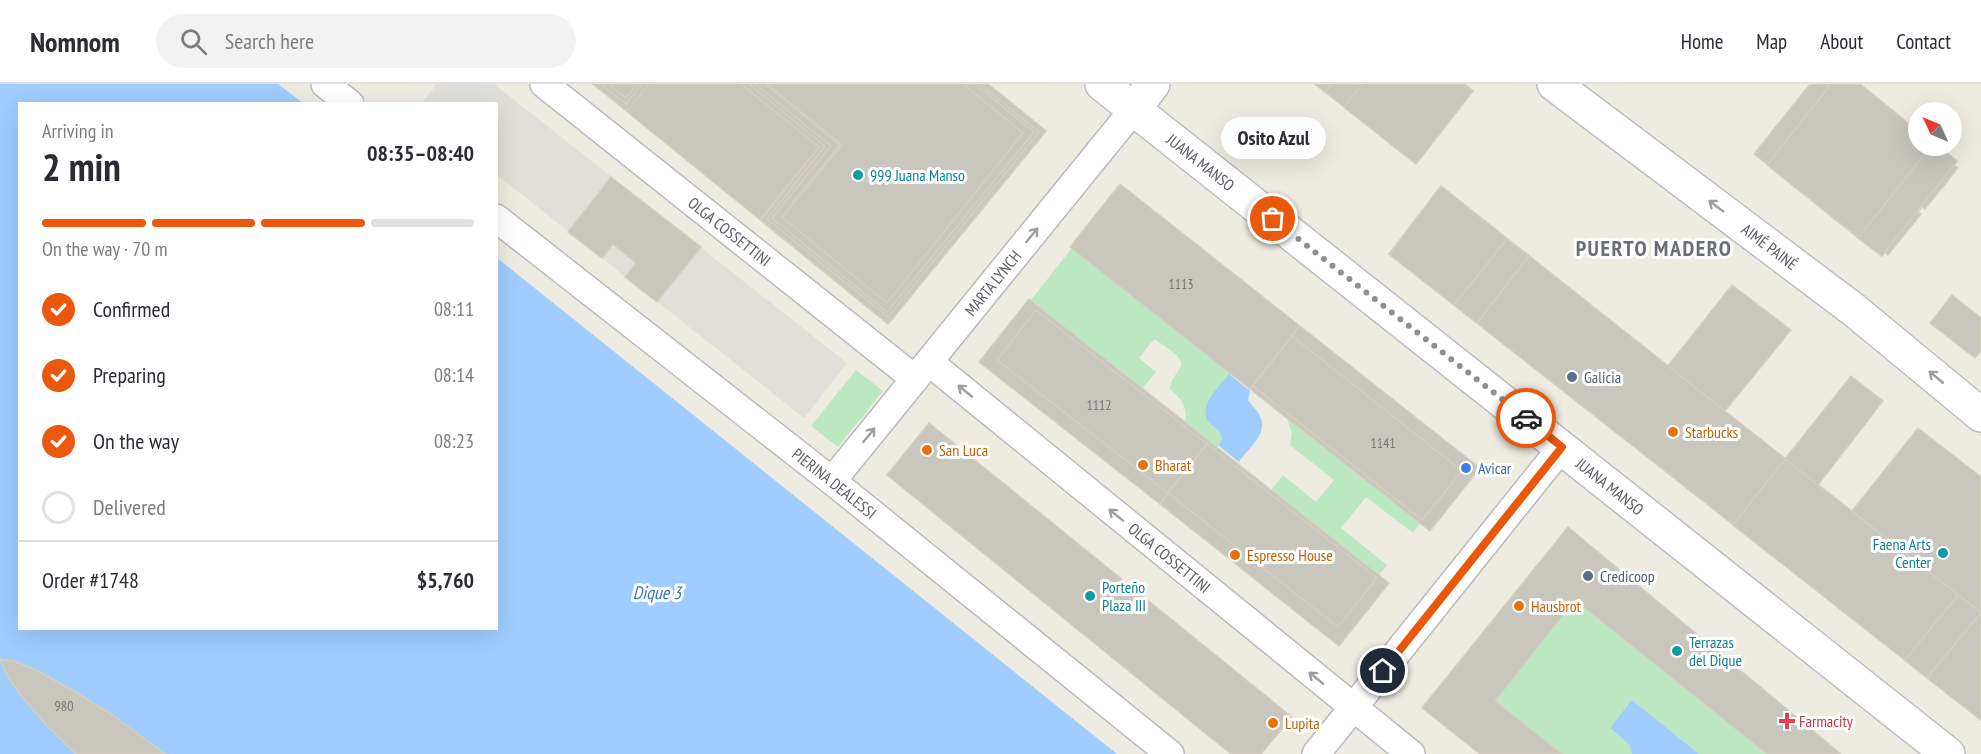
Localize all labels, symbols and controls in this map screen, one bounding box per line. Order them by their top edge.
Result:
search box [156,14,576,68]
text: Nomnom [30,23,120,60]
icon: search [177,25,210,58]
text: Search here [225,27,314,55]
text: Home [1681,28,1723,55]
text: Map [1756,28,1787,55]
text: About [1820,28,1863,55]
text: Contact [1896,28,1951,55]
north arrow [1908,102,1962,156]
map controls [1908,102,1962,156]
callout: Osito Azul [1220,117,1326,159]
text: Arriving in [42,118,114,144]
text: Osito Azul [1238,125,1310,151]
street label: JUANA MANSO [1162,129,1239,195]
text: 08:35–08:40 [367,139,474,167]
text: 2 min [42,141,121,192]
place label: 999 Juana Manso [870,165,965,185]
marker: 999 Juana Manso [851,168,865,182]
street label: OLGA COSSETTINI [684,193,775,270]
pin [1247,193,1298,244]
one-way arrow [1708,200,1724,213]
icon: bag [1256,202,1289,235]
street label: AIMÉ PAINÉ [1738,219,1802,274]
one-way arrow [1025,228,1039,243]
district label: PUERTO MADERO [1576,234,1732,262]
text: On the way · 70 m [42,236,168,262]
street label: MARTA LYNCH [960,246,1025,320]
house number: 1113 [1168,275,1194,293]
icon: check [42,293,75,326]
text: Confirmed [93,295,170,323]
text: 08:11 [434,296,474,322]
icon: check [42,359,75,392]
text: Preparing [93,361,166,389]
text: 08:14 [434,362,474,388]
place label: Galicia [1584,367,1621,387]
marker: Galicia [1565,370,1579,384]
one-way arrow [1928,371,1944,384]
one-way arrow [957,385,973,398]
courier [1496,388,1556,448]
house number: 1112 [1086,396,1112,414]
icon: car [1510,402,1543,435]
place label: Starbucks [1685,422,1738,442]
icon: check [42,425,75,458]
marker: Starbucks [1666,425,1680,439]
text: On the way [93,427,179,455]
text: 08:23 [434,428,474,454]
one-way arrow [863,428,876,444]
house number: 1141 [1370,434,1396,452]
place label: San Luca [939,440,988,460]
marker: San Luca [920,443,934,457]
street label: PIERINA DEALESSI [788,444,881,523]
street label: JUANA MANSO [1571,453,1648,519]
place label: Bharat [1155,455,1192,475]
marker: Bharat [1136,458,1150,472]
place label: Avicar [1478,458,1512,478]
marker: Avicar [1459,461,1473,475]
text: Delivered [93,493,166,521]
one-way arrow [1108,508,1124,521]
street label: OLGA COSSETTINI [1124,518,1215,597]
place label: Faena Arts Center [1873,534,1932,572]
place label: Espresso House [1247,545,1333,565]
marker: Faena Arts Center [1936,546,1950,560]
marker: Espresso House [1228,548,1242,562]
text: Order #1748 [42,566,139,594]
text: $5,760 [417,566,474,594]
place label: Credicoop [1600,566,1655,586]
marker: Credicoop [1581,569,1595,583]
place label: Porteño Plaza III [1102,577,1146,615]
water label: Dique 3 [633,581,683,604]
marker: Porteño Plaza III [1083,589,1097,603]
place label: Hausbrot [1531,596,1582,616]
marker: Hausbrot [1512,599,1526,613]
place label: Terrazas del Dique [1689,632,1742,670]
marker: Terrazas del Dique [1670,644,1684,658]
pin [1357,645,1408,696]
icon: home [1366,654,1399,687]
one-way arrow [1308,671,1324,684]
house number: 980 [55,697,73,715]
place label: Farmacity [1799,711,1853,731]
place label: Lupita [1285,713,1320,733]
marker: Farmacity [1780,714,1794,728]
marker: Lupita [1266,716,1280,730]

